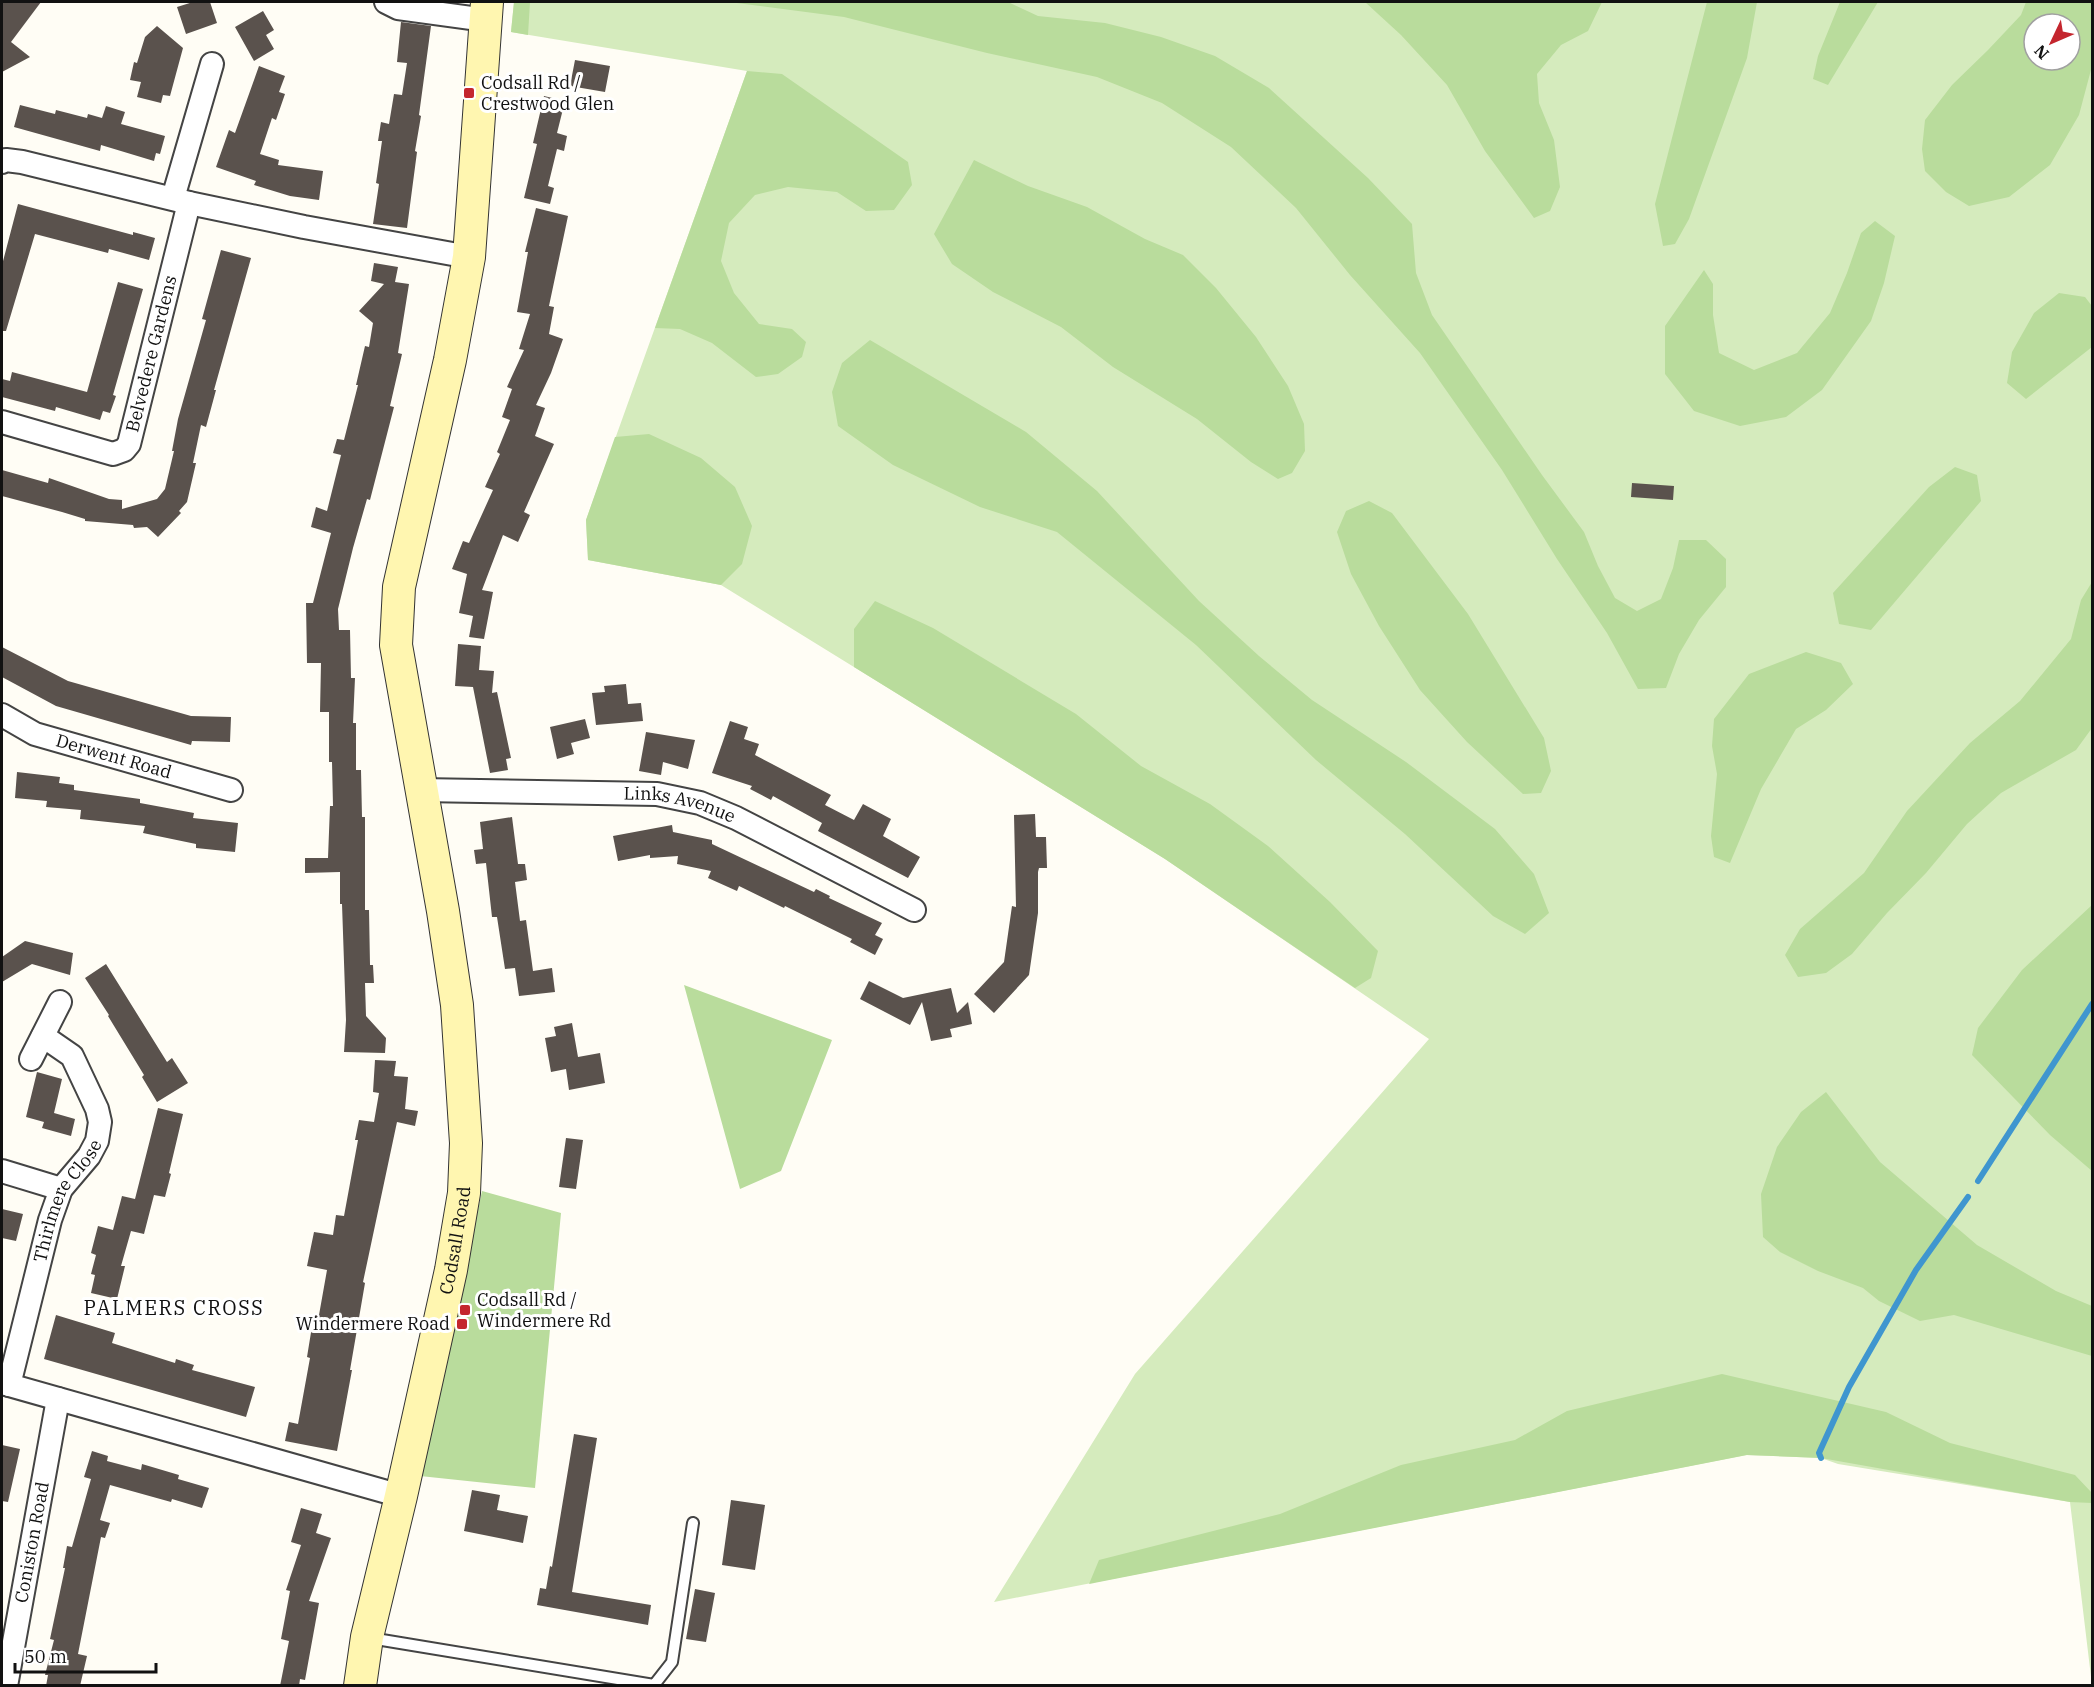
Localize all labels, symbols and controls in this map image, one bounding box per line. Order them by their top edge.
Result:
north arrow [2022,12,2082,72]
text: N [2030,41,2053,64]
place label: Codsall Rd / Crestwood Glen [481,71,614,115]
marker: Codsall Rd / Crestwood Glen [462,86,476,100]
street label: Belvedere Gardens [120,273,182,434]
street label: Derwent Road [53,729,175,784]
street label: Links Avenue [623,781,739,828]
street label: Thirlmere Close [28,1135,107,1265]
street label: Codsall Road [434,1186,475,1296]
place label: Codsall Rd / Windermere Rd [477,1288,611,1332]
district label: PALMERS CROSS [84,1294,264,1321]
marker: Codsall Rd / Windermere Rd [458,1303,472,1317]
place label: Windermere Road [296,1312,450,1335]
marker: Windermere Road [455,1317,469,1331]
street label: Coniston Road [9,1480,54,1605]
scale bar [15,1636,156,1674]
text: 50 m [24,1645,67,1668]

